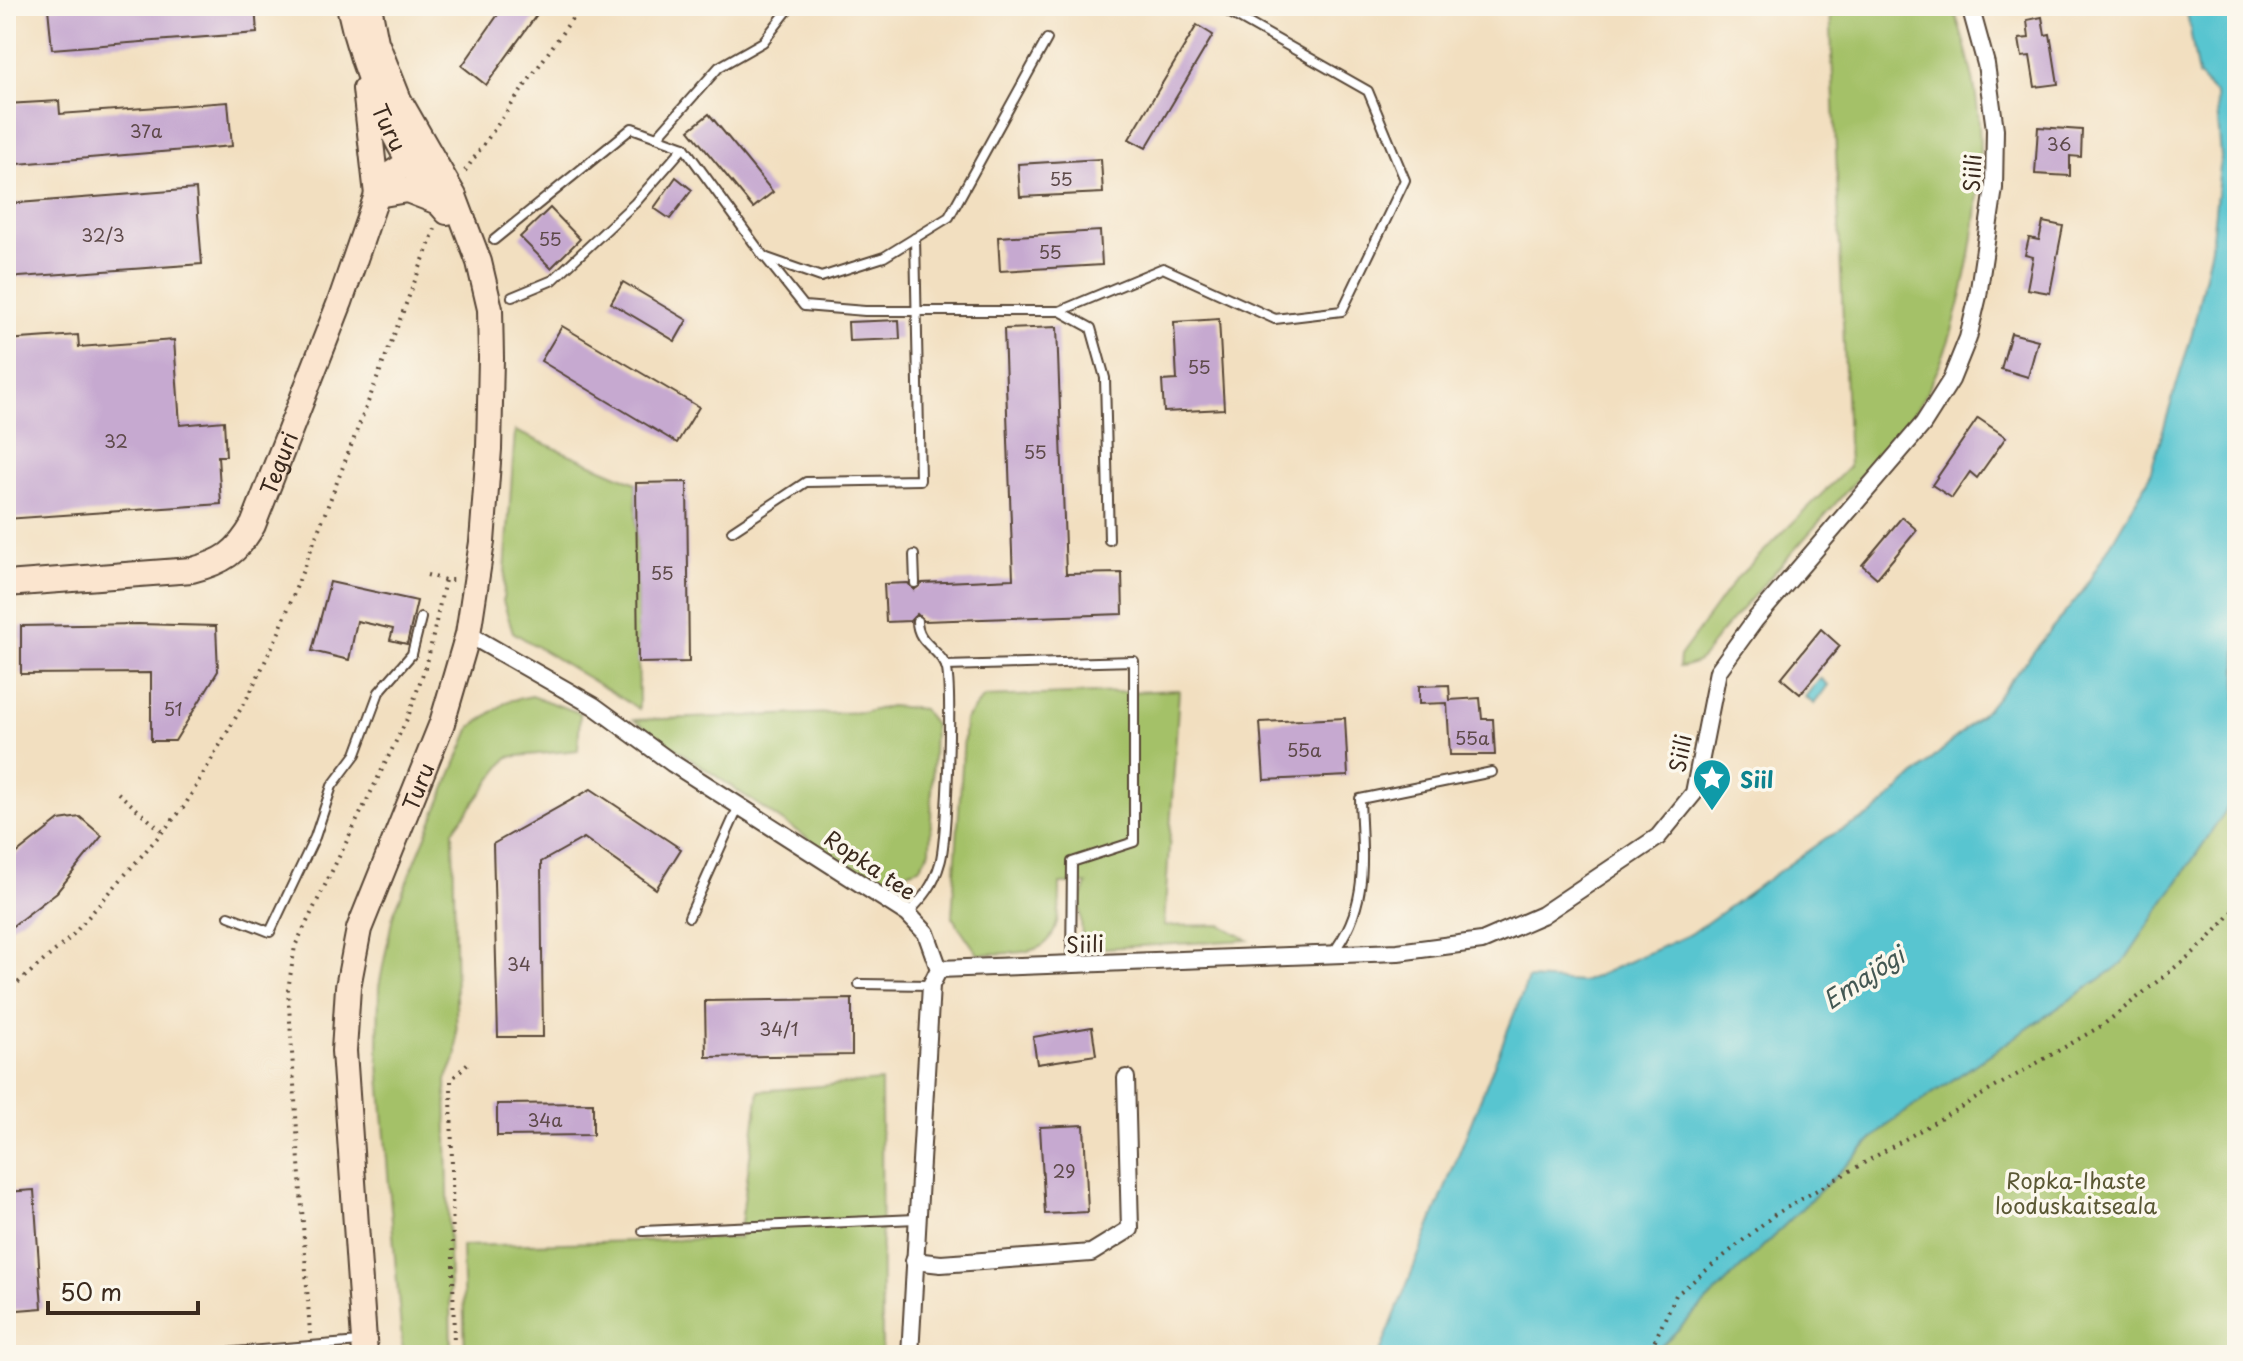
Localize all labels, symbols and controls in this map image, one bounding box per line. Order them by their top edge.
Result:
street label: Turu [365,98,416,156]
house number: 37a [130,117,163,144]
house number: 36 [2047,130,2071,157]
street label: Siili [1954,153,1988,193]
house number: 55 [1049,165,1073,192]
house number: 32/3 [81,221,125,248]
house number: 55 [538,225,562,252]
house number: 55 [1038,238,1062,265]
house number: 55 [1187,353,1211,380]
street label: Teguri [250,426,305,499]
house number: 32 [104,427,128,454]
house number: 55 [1023,438,1047,465]
house number: 55 [650,559,674,586]
house number: 51 [163,695,183,722]
house number: 55a [1455,724,1490,751]
street label: Siili [1659,731,1699,775]
house number: 55a [1287,736,1322,763]
street label: Turu [392,757,441,815]
place icon: Siil [1691,757,1733,812]
place label: Siil [1740,762,1773,795]
street label: Ropka tee [818,821,924,907]
street label: Siili [1065,926,1105,960]
water label: Emajõgi [1815,935,1914,1017]
house number: 34 [507,950,531,977]
house number: 34/1 [759,1015,799,1042]
house number: 34a [527,1106,563,1133]
house number: 29 [1053,1157,1075,1184]
park label: Ropka-Ihaste looduskaitseala [1995,1163,2157,1221]
scale bar [48,1265,198,1315]
text: 50 m [60,1273,122,1309]

